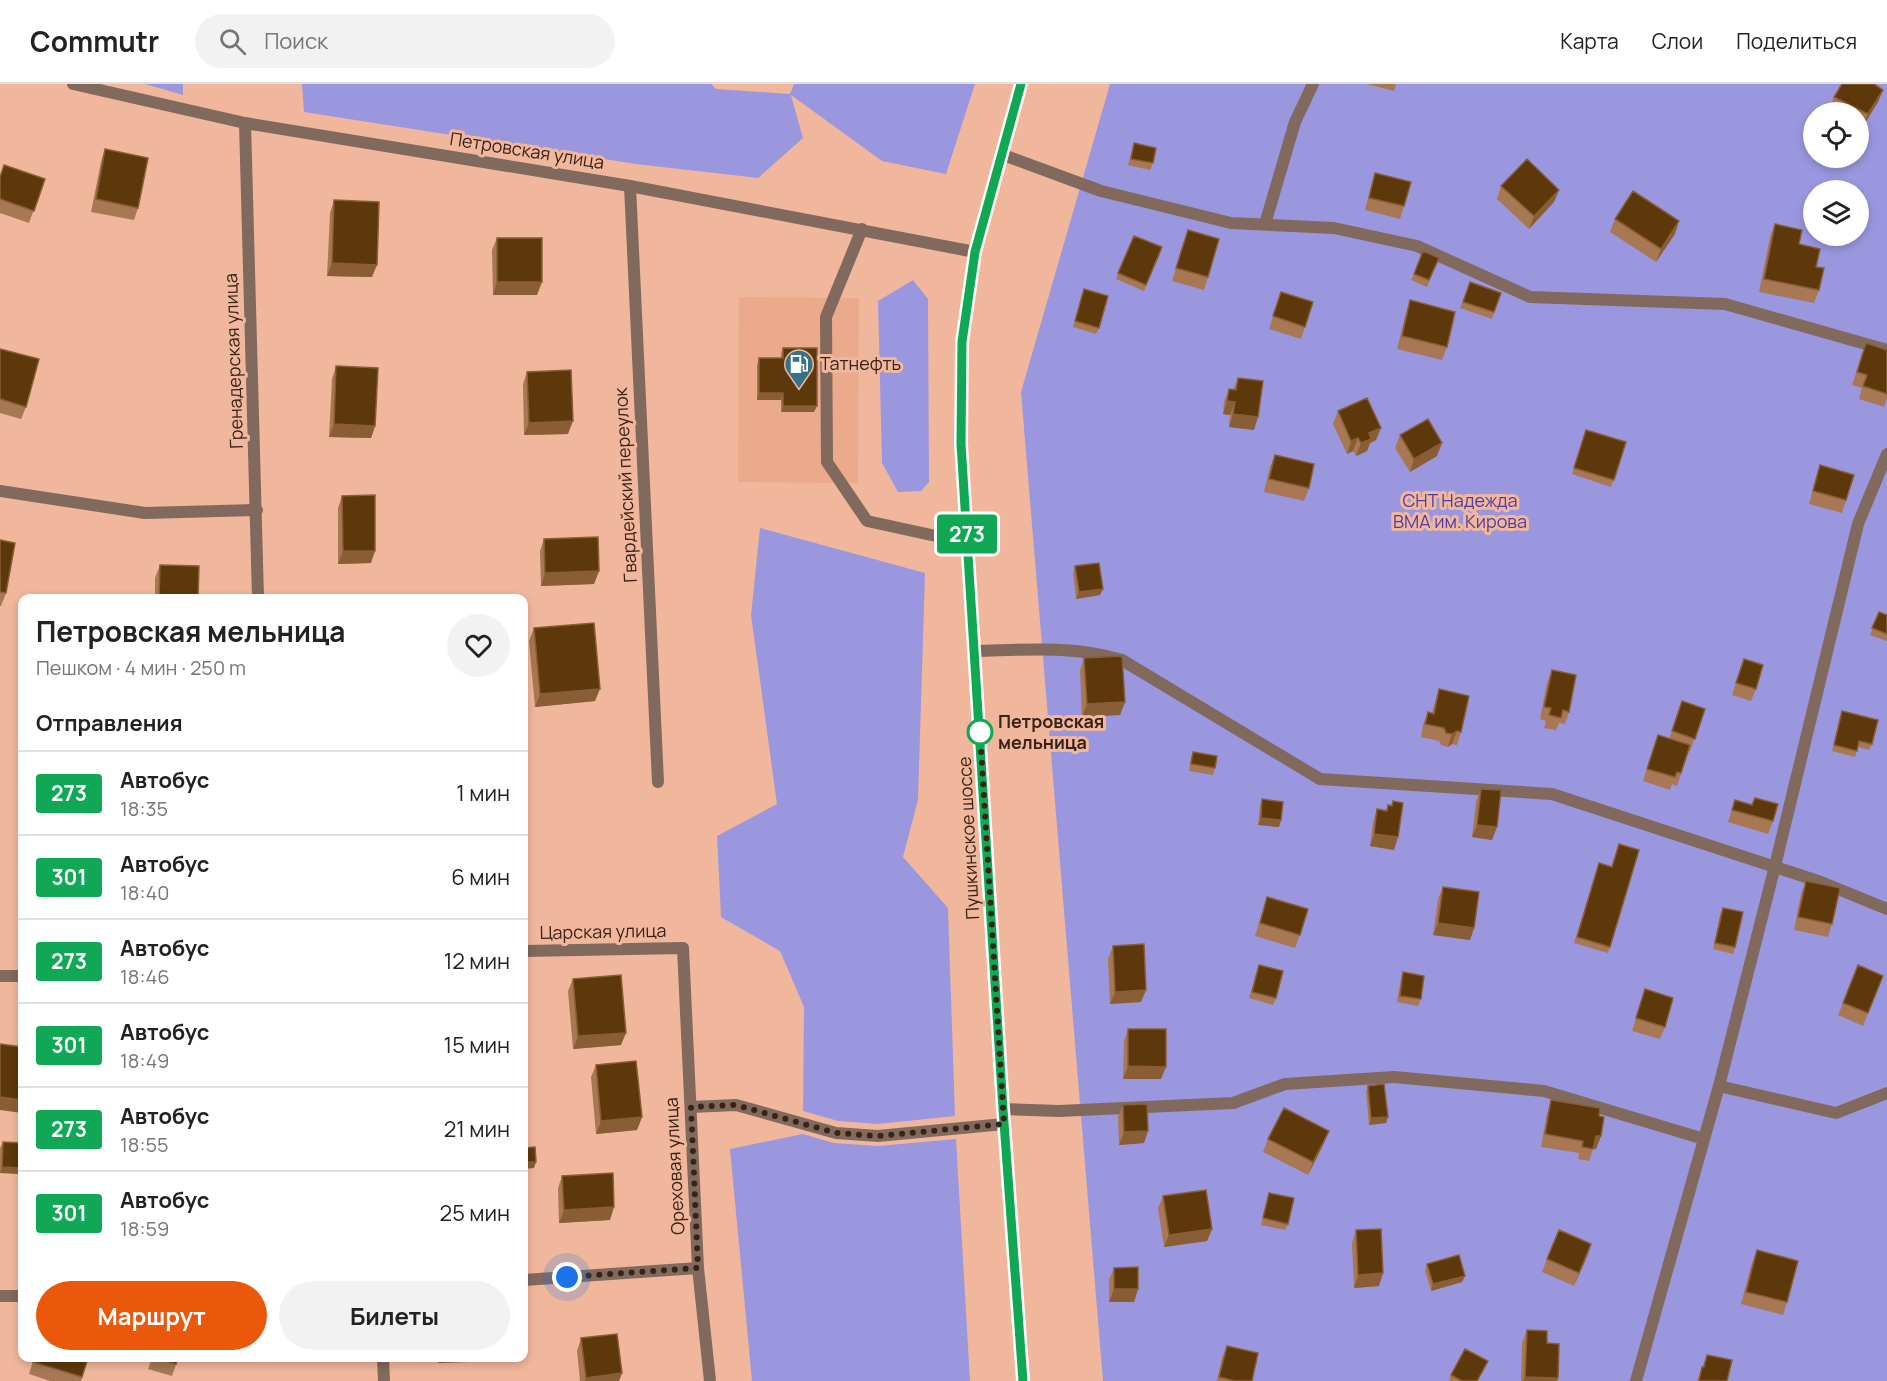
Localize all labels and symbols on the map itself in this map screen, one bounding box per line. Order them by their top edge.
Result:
street label: Петровская улица [448,126,606,174]
street label: Гренадерская улица [218,273,248,449]
fuel station icon: Татнефть [783,348,815,390]
place label: Татнефть [820,351,901,375]
street label: Гвардейский переулок [608,386,642,583]
park label: СНТ Надежда ВМА им. Кирова [1393,488,1527,533]
line badge: 273 [932,514,1002,554]
place label: Петровская мельница [998,709,1104,754]
marker: Петровская мельница [967,719,993,745]
street label: Пушкинское шоссе [952,756,984,920]
street label: Царская улица [539,918,667,944]
street label: Ореховая улица [658,1097,690,1235]
your location [552,1262,582,1292]

